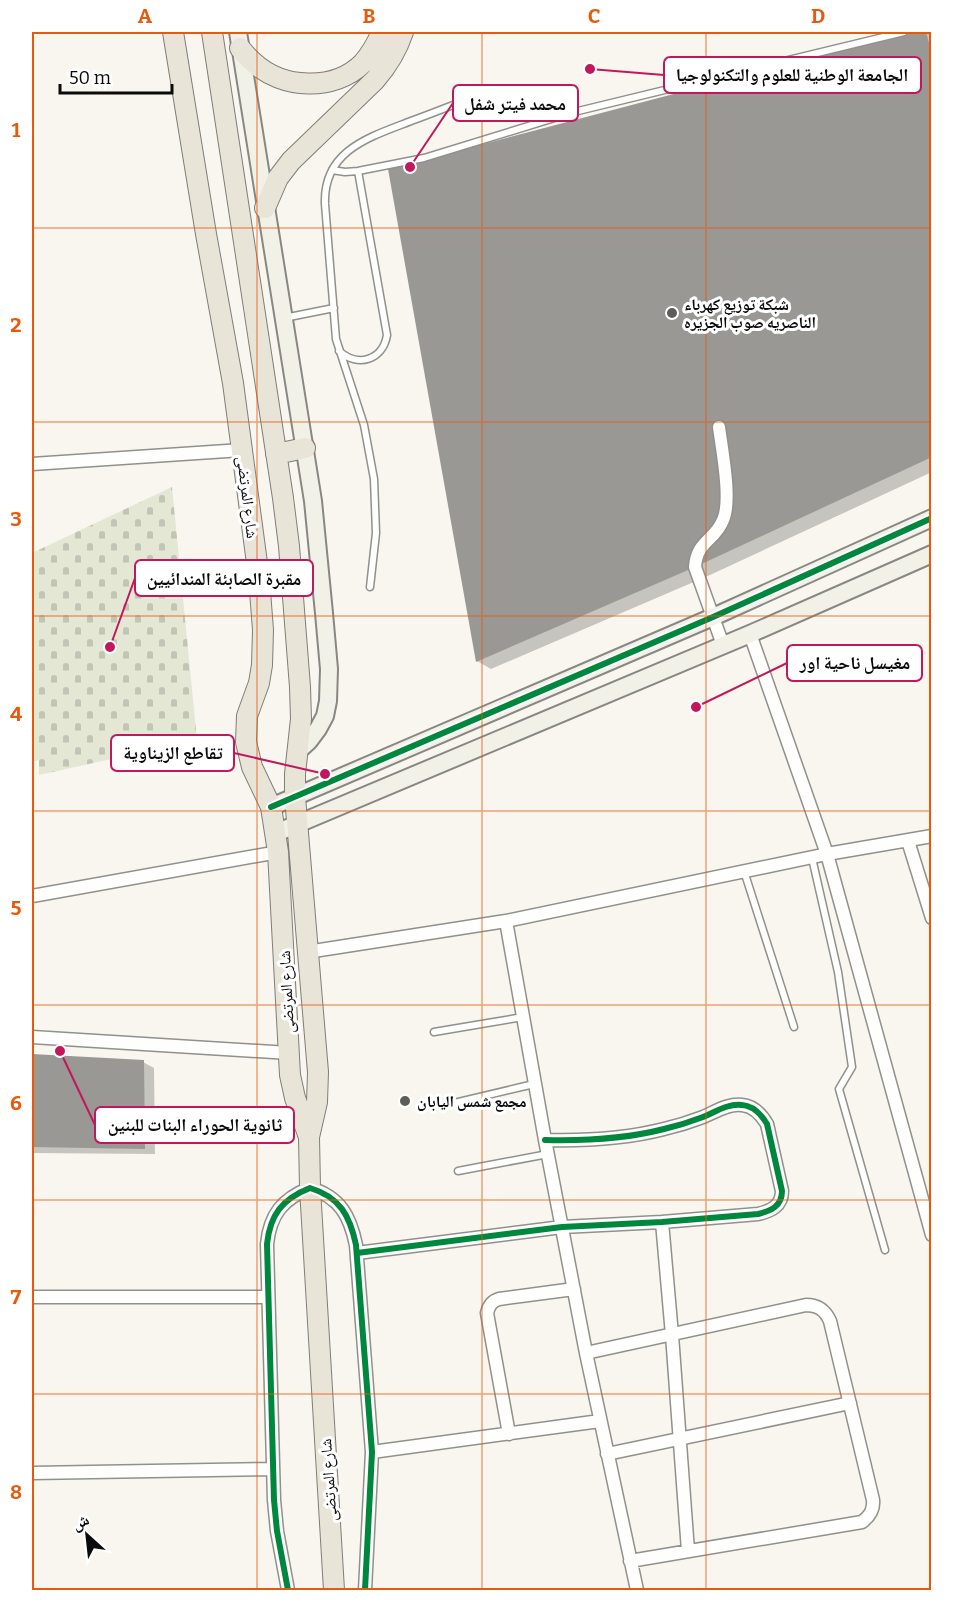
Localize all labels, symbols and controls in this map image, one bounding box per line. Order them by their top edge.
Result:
text: A [138,4,153,28]
text: B [363,4,376,28]
text: C [588,4,600,28]
text: D [811,4,825,28]
scale bar [60,57,172,95]
callout: الجامعة الوطنية للعلوم والتكنولوجيا [664,57,921,93]
text: الجامعة الوطنية للعلوم والتكنولوجيا [676,64,908,87]
text: 50 m [69,67,111,89]
callout: محمد فيتر شفل [453,85,578,121]
text: محمد فيتر شفل [464,93,566,115]
text: 1 [12,118,21,142]
place label: شبكة توزيع كهرباء الناصريه صوب الجزيره [684,295,816,332]
marker: شبكة توزيع كهرباء الناصريه صوب الجزيره [665,306,679,320]
text: 2 [10,313,22,337]
street label: شارع المرتضى [232,455,262,539]
text: 3 [10,507,22,531]
callout: مقبرة الصابئة المندائيين [135,560,313,596]
text: مقبرة الصابئة المندائيين [147,568,301,590]
callout: مغيسل ناحية اور [787,645,922,681]
text: مغيسل ناحية اور [799,652,910,674]
text: 4 [10,702,22,726]
callout: تقاطع الزيناوية [111,735,234,771]
text: تقاطع الزيناوية [123,742,223,765]
text: 5 [11,896,22,920]
street label: شارع المرتضى [275,950,299,1034]
text: 6 [10,1091,22,1115]
place label: مجمع شمس اليابان [417,1092,527,1112]
marker: مجمع شمس اليابان [398,1094,412,1108]
callout: ثانوية الحوراء البنات للبنين [95,1107,294,1143]
text: ثانوية الحوراء البنات للبنين [108,1114,282,1136]
text: 7 [11,1285,22,1309]
street label: شارع المرتضى [316,1438,342,1522]
text: 8 [10,1480,22,1504]
north arrow [57,1505,117,1565]
text: ش [69,1510,92,1534]

